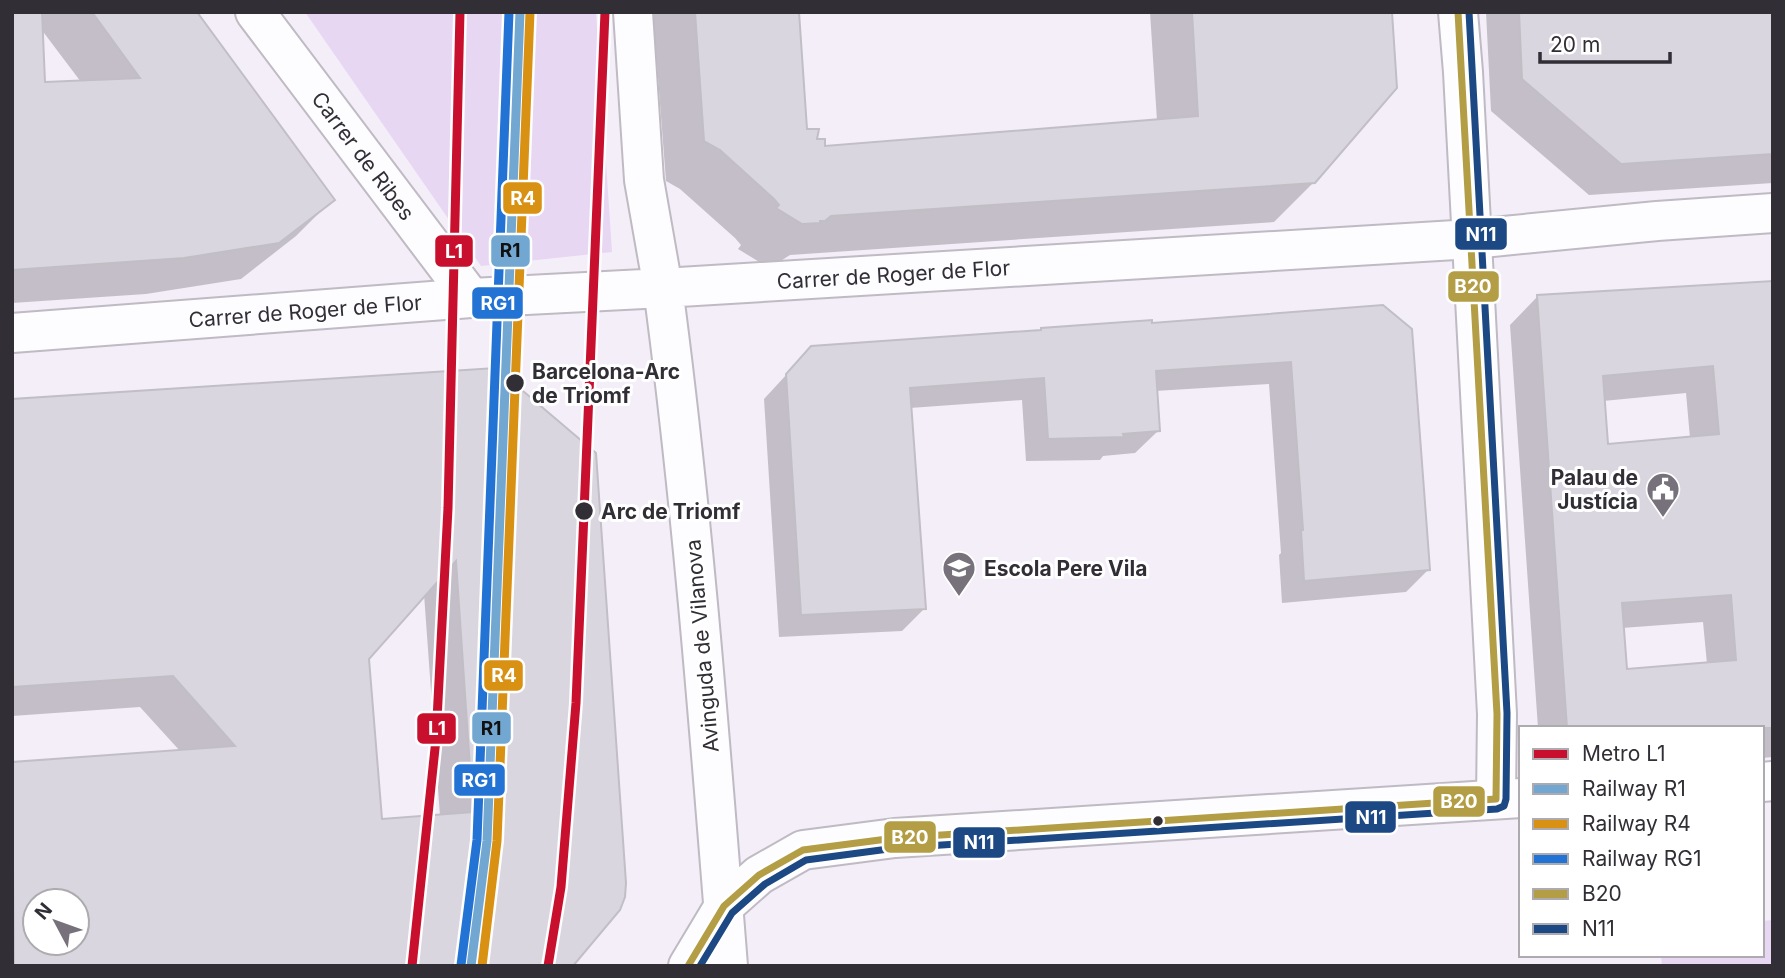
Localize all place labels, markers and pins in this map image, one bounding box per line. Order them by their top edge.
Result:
place label: Barcelona-Arc de Triomf [532,359,680,408]
marker: Barcelona-Arc de Triomf [504,372,526,394]
place label: Palau de Justícia [1551,465,1638,514]
public building icon: Palau de Justícia [1644,470,1682,519]
place label: Arc de Triomf [601,499,741,524]
marker: Arc de Triomf [573,500,595,522]
school or university icon: Escola Pere Vila [940,549,978,598]
place label: Escola Pere Vila [984,556,1147,581]
unlabelled marker [1151,814,1165,828]

